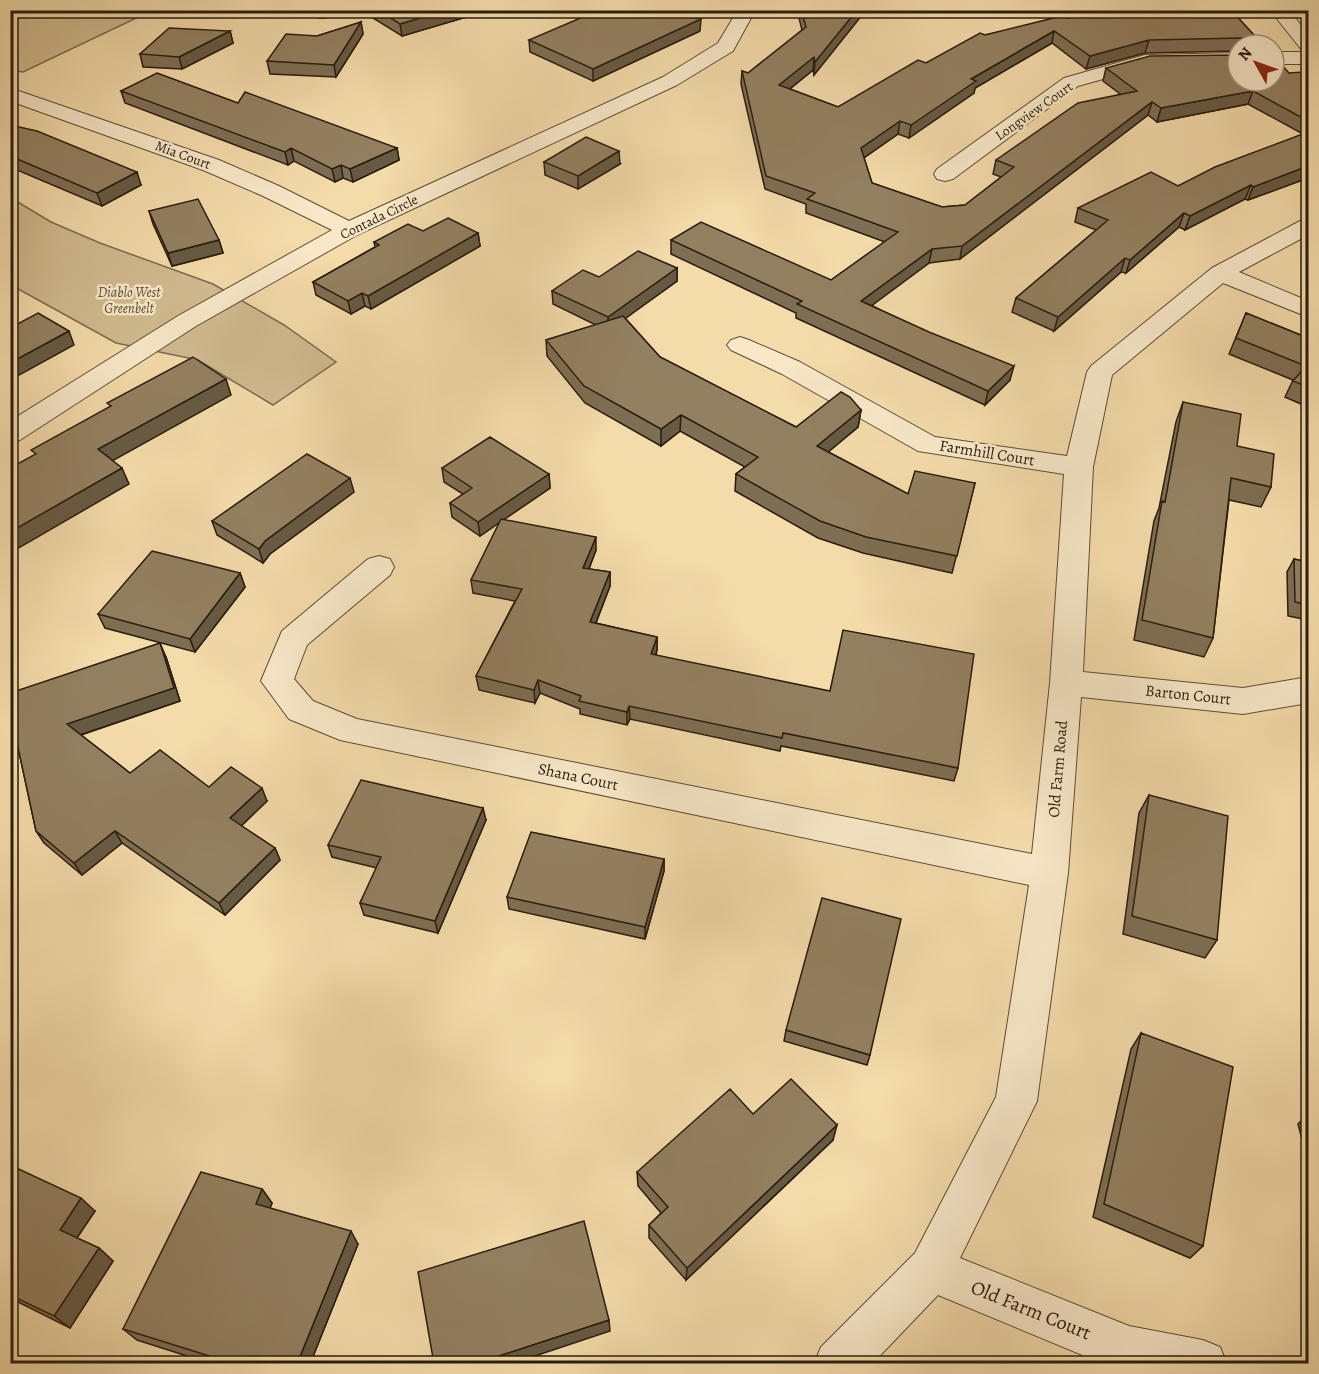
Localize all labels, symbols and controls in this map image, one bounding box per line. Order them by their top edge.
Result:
north arrow [1226,33,1286,93]
text: N [1233,42,1258,66]
street label: Longview Court [991,77,1077,145]
street label: Mia Court [153,136,214,174]
street label: Contada Circle [337,190,421,244]
park label: Diablo West Greenbelt [98,283,161,318]
street label: Farmhill Court [938,435,1036,471]
street label: Barton Court [1144,680,1232,710]
street label: Old Farm Road [1043,719,1073,819]
street label: Shana Court [536,758,620,796]
street label: Old Farm Court [967,1274,1096,1347]

